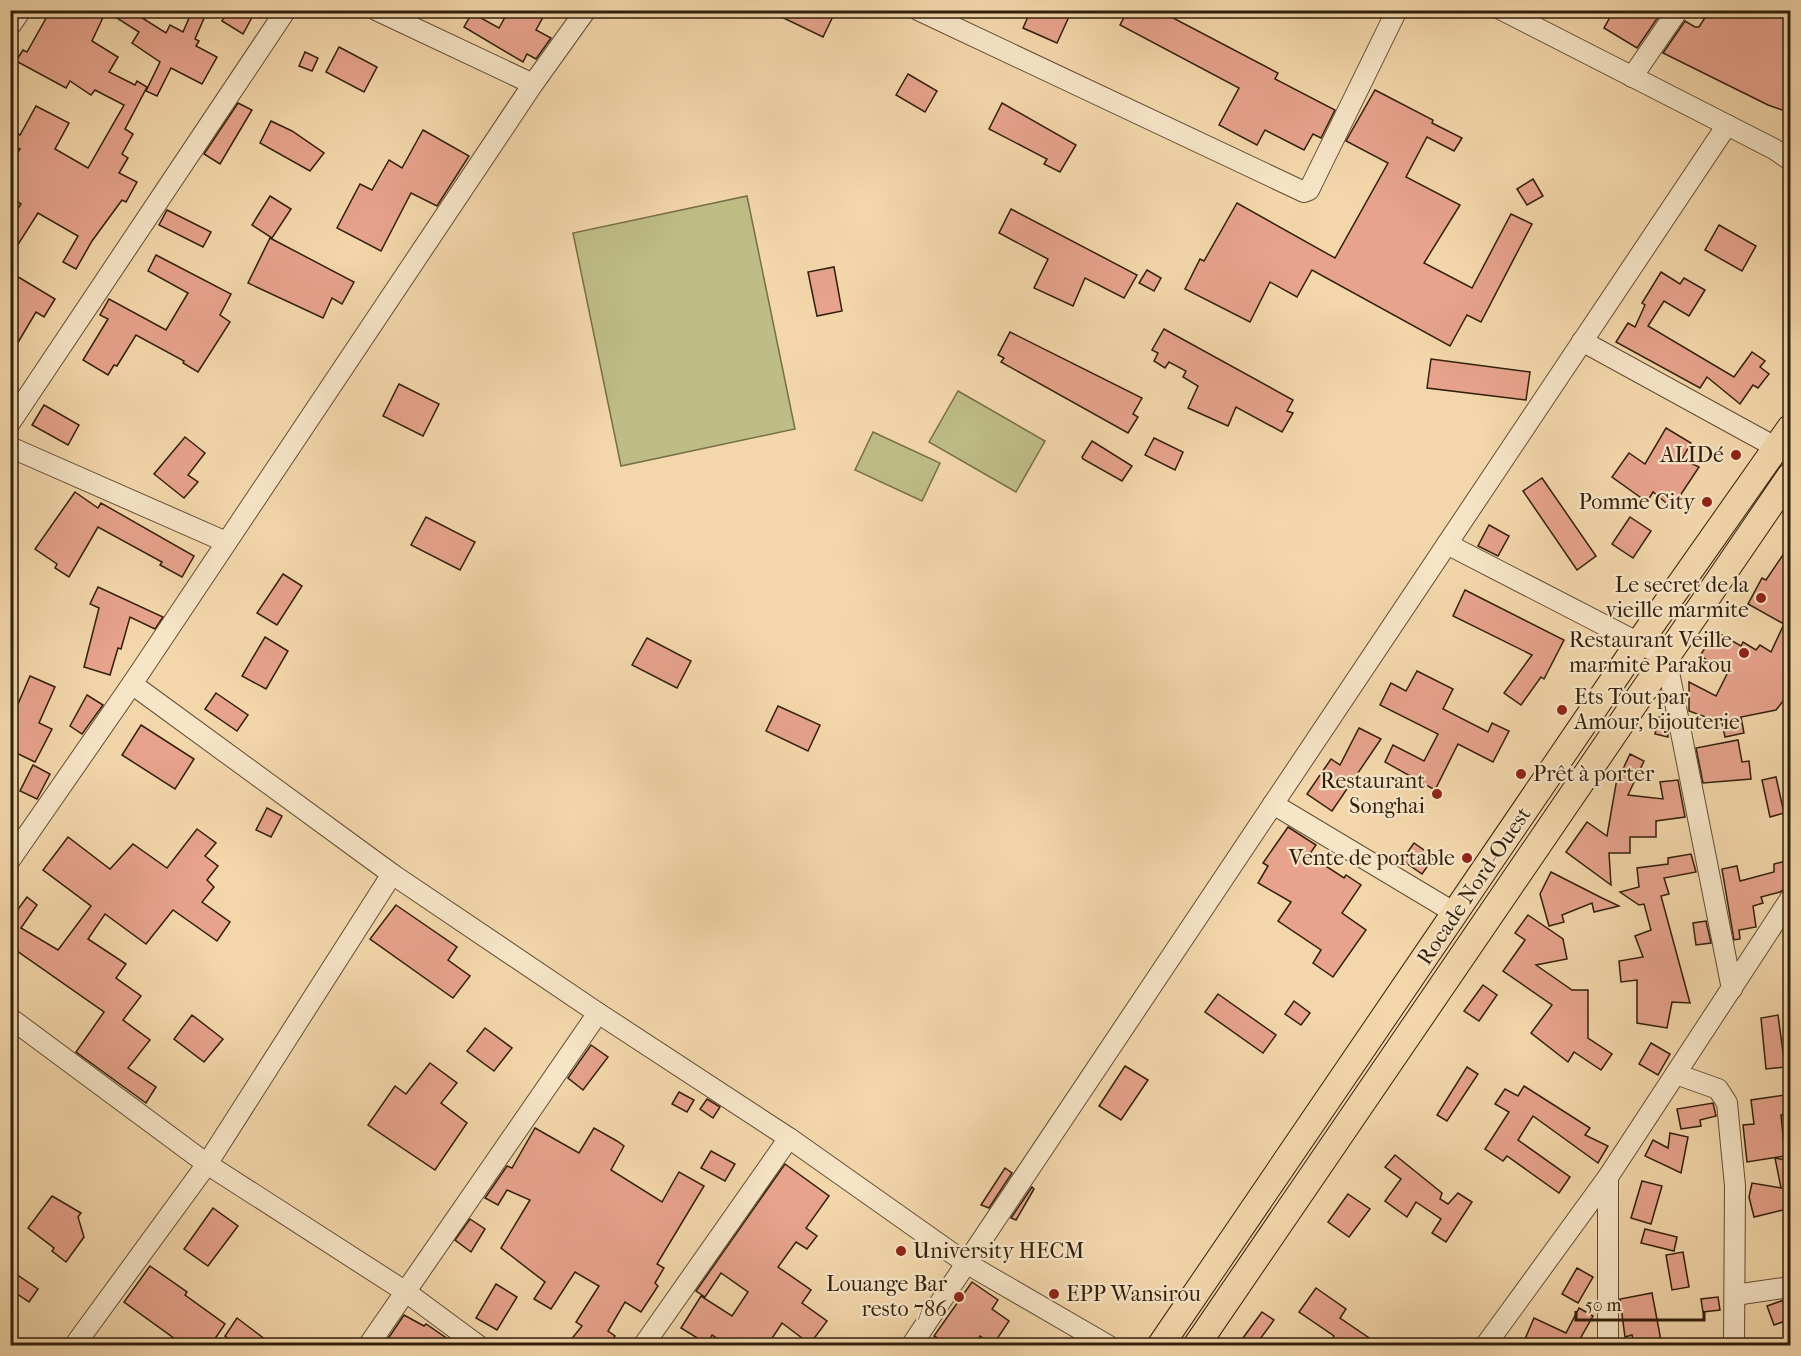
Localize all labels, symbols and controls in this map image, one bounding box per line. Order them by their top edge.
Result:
place label: ALIDé [1659,442,1724,468]
marker: ALIDé [1729,448,1743,462]
place label: Pomme City [1578,489,1696,515]
marker: Pomme City [1700,495,1714,509]
place label: Le secret de la vieille marmite [1605,572,1750,623]
marker: Le secret de la vieille marmite [1754,591,1768,605]
place label: Restaurant Veille marmite Parakou [1569,627,1733,678]
marker: Restaurant Veille marmite Parakou [1737,646,1751,660]
place label: Ets Tout par Amour, bijouterie [1573,684,1740,735]
marker: Ets Tout par Amour, bijouterie [1555,703,1569,717]
place label: Prêt à porter [1533,761,1655,787]
marker: Prêt à porter [1514,767,1528,781]
place label: Restaurant Songhai [1320,768,1425,819]
marker: Restaurant Songhai [1430,787,1444,801]
street label: Rocade Nord-Ouest [1412,802,1537,970]
place label: Vente de portable [1288,845,1455,871]
marker: Vente de portable [1460,851,1474,865]
place label: University HECM [913,1238,1084,1264]
marker: University HECM [894,1244,908,1258]
place label: Louange Bar resto 786 [826,1271,948,1322]
place label: EPP Wansirou [1066,1281,1202,1307]
scale bar [1576,1284,1704,1322]
marker: EPP Wansirou [1047,1287,1061,1301]
marker: Louange Bar resto 786 [952,1290,966,1304]
text: 50 m [1585,1295,1622,1316]

